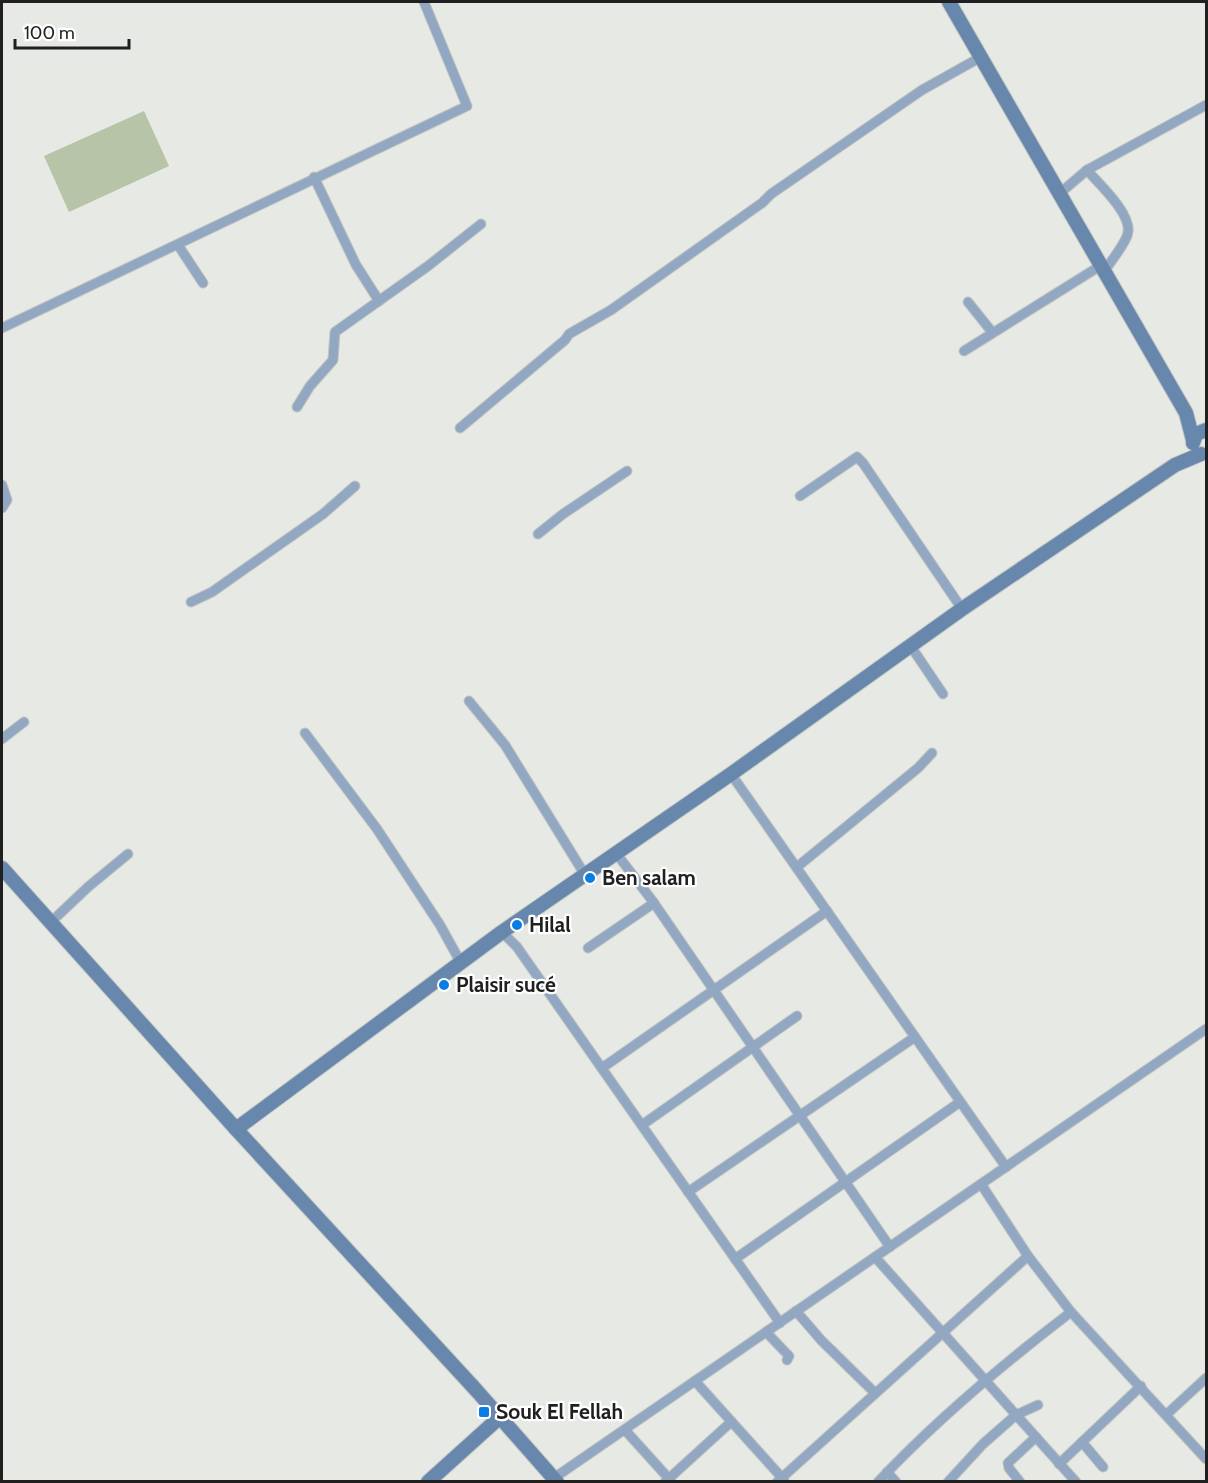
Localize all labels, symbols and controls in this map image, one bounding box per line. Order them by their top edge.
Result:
scale bar [15,12,129,50]
text: 100 m [24,22,75,44]
place label: Ben salam [602,865,696,890]
marker: Ben salam [583,871,597,885]
place label: Hilal [529,912,571,937]
marker: Hilal [510,918,524,932]
place label: Plaisir sucé [456,972,556,997]
marker: Plaisir sucé [437,978,451,992]
place label: Souk El Fellah [496,1399,623,1424]
marker: Souk El Fellah [477,1405,491,1419]

